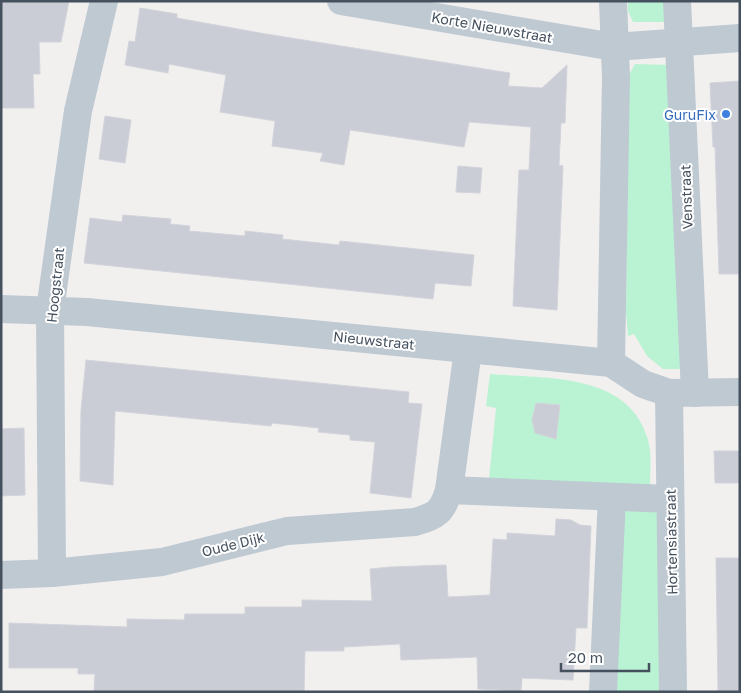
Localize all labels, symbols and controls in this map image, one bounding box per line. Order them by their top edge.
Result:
street label: Korte Nieuwstraat [430,8,554,46]
place label: GuruFix [664,106,716,123]
marker: GuruFix [720,108,732,120]
street label: Venstraat [676,164,696,230]
street label: Hoogstraat [43,246,67,324]
street label: Nieuwstraat [332,327,416,353]
street label: Hortensiastraat [662,489,680,595]
street label: Oude Dijk [200,528,266,560]
scale bar [561,640,648,672]
text: 20 m [568,648,603,666]

